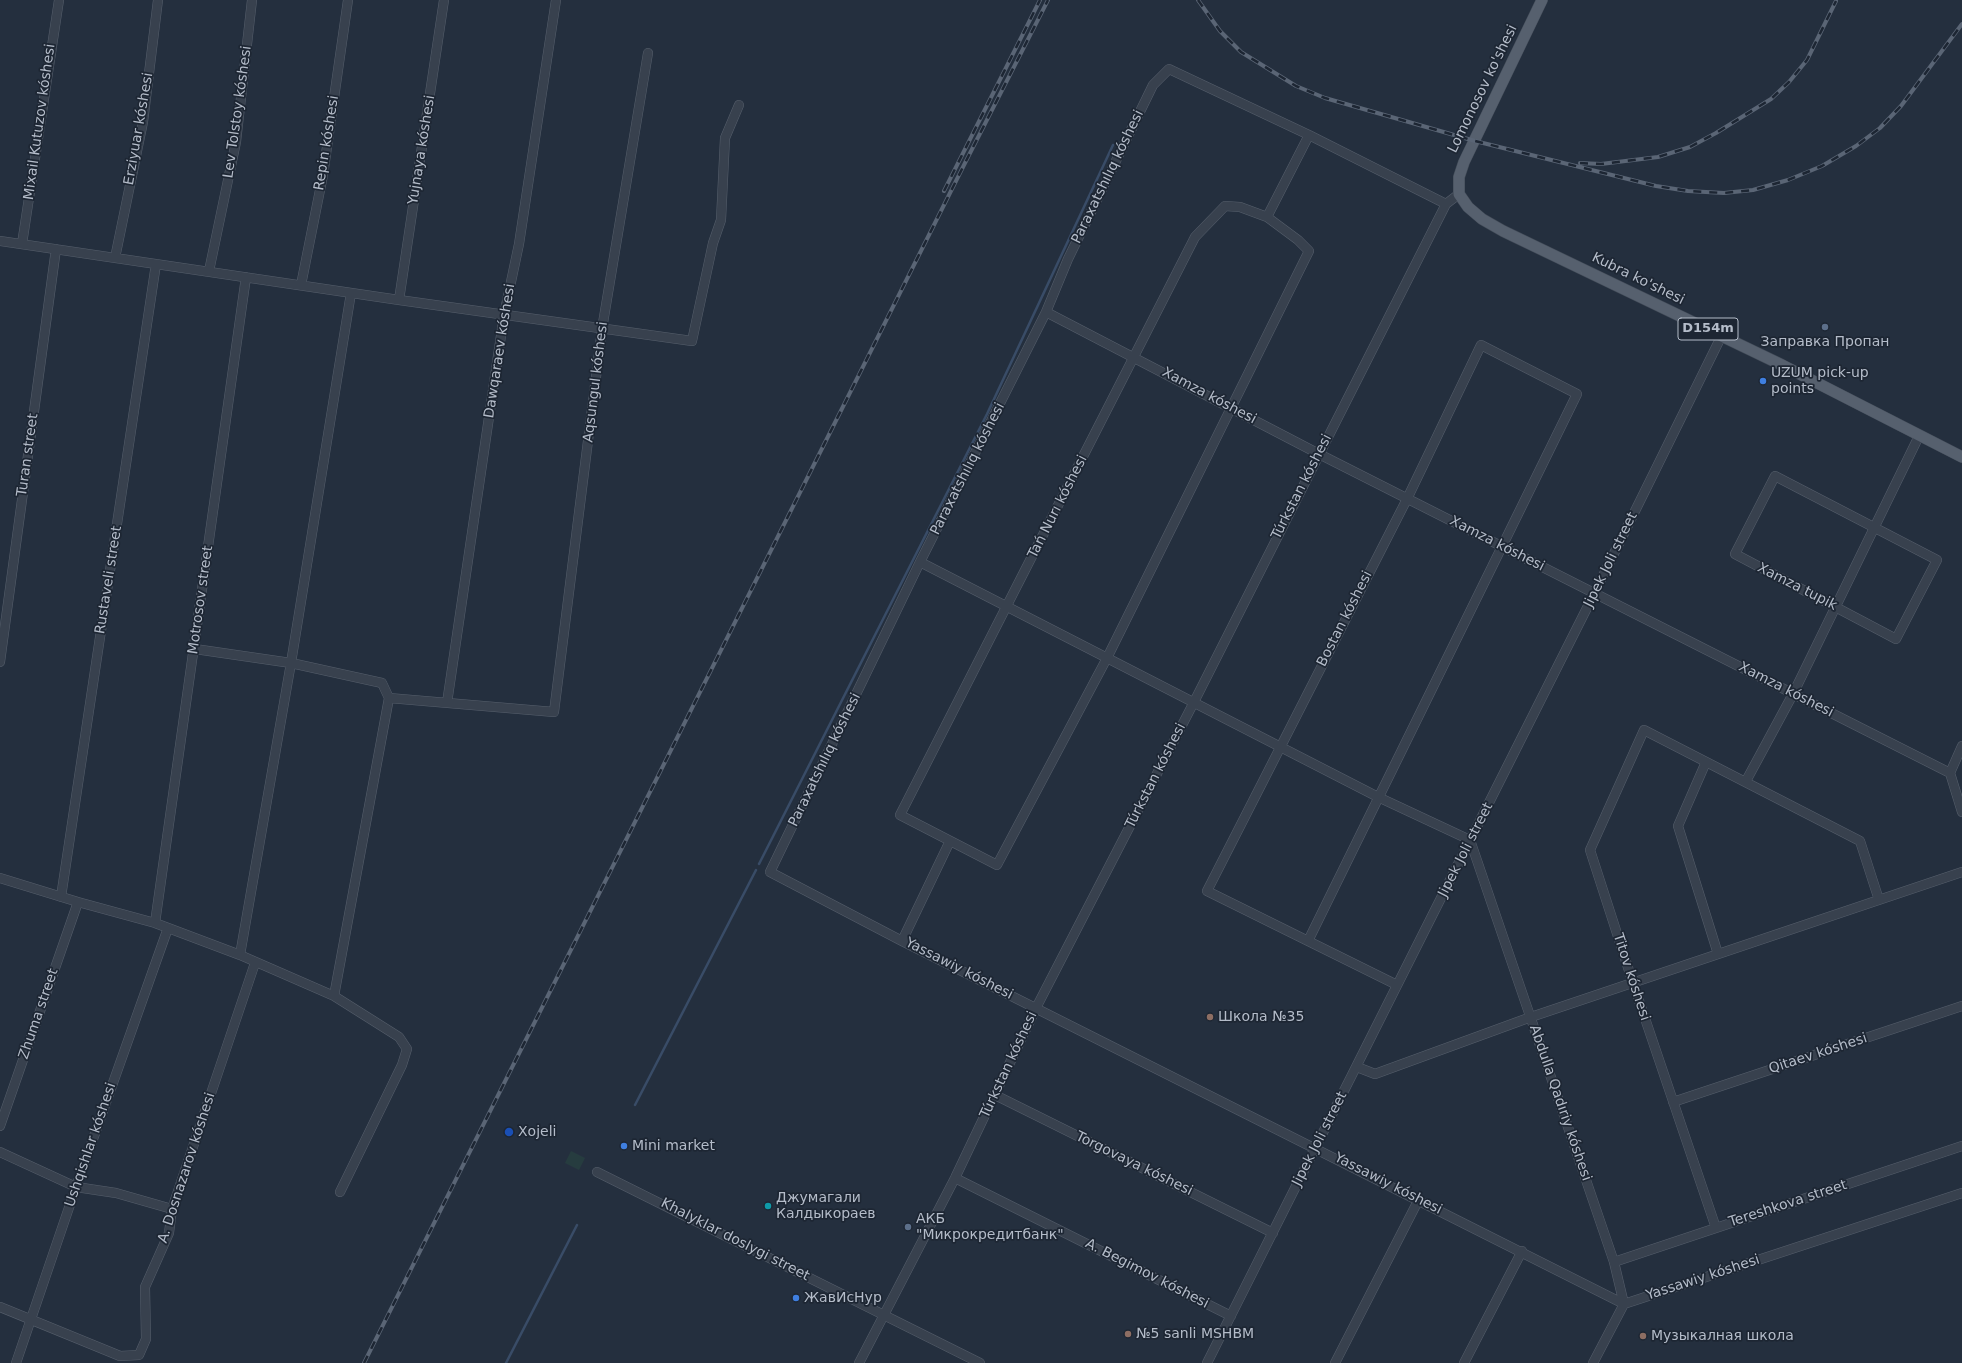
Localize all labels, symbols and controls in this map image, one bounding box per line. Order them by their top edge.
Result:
street label: Lomonosov ko'shesi [1445,22,1521,156]
street label: Mixail Kutuzov kóshesi [21,43,59,201]
street label: Lev Tolstoy kóshesi [220,45,256,179]
street label: Erziyuar kóshesi [121,71,157,187]
street label: Repin kóshesi [311,94,343,192]
street label: Yujnaya kóshesi [405,94,439,206]
street label: Paraxatshılıq kóshesi [1068,108,1148,246]
street label: Kubra ko'shesi [1589,249,1687,309]
street label: Dawqaraev kóshesi [481,282,519,420]
road number: D154m [1678,318,1738,340]
street label: Aqsungul kóshesi [580,321,612,443]
marker: Заправка Пропан [1820,322,1830,332]
place label: Заправка Пропан [1761,334,1889,350]
street label: Xamza kóshesi [1159,364,1259,428]
place label: UZUM pick-up points [1771,365,1869,398]
marker: UZUM pick-up points [1758,376,1768,386]
street label: Paraxatshılıq kóshesi [927,400,1009,538]
street label: Turan street [14,412,42,498]
street label: Túrkstan kóshesi [1268,432,1336,542]
street label: Tań Nurı kóshesi [1025,453,1091,561]
street label: Jipek Joli street [1581,510,1641,610]
street label: Xamza kóshesi [1447,513,1547,575]
street label: Rustaveli street [92,525,126,635]
street label: Motrosov street [185,545,217,655]
street label: Xamza tupik [1754,560,1840,614]
street label: Bostan kóshesi [1314,568,1376,670]
street label: Xamza kóshesi [1736,659,1836,721]
street label: Paraxatshılıq kóshesi [785,691,865,829]
street label: Túrkstan kóshesi [1122,721,1190,831]
street label: Jipek Joli street [1435,800,1497,900]
street label: Titov kóshesi [1609,931,1653,1023]
street label: Yassawiy kóshesi [902,935,1016,1003]
street label: Zhuma street [16,966,62,1062]
street label: Túrkstan kóshesi [977,1009,1041,1121]
place label: Школа №35 [1218,1009,1304,1025]
marker: Школа №35 [1205,1012,1215,1022]
street label: Abdulla Qadıriy kóshesi [1525,1023,1595,1183]
street label: Qitaev kóshesi [1767,1030,1869,1078]
street label: Ushqishlar kóshesi [62,1081,120,1209]
street label: Jipek Joli street [1289,1089,1351,1189]
street label: A. Dosnazarov kóshesi [155,1091,219,1245]
place label: Xojeli [518,1124,556,1140]
marker: Xojeli [503,1126,515,1138]
street label: Torgovaya kóshesi [1073,1128,1195,1200]
place label: Mini market [632,1138,715,1154]
marker: Mini market [619,1141,629,1151]
street label: Yassawiy kóshesi [1331,1150,1445,1218]
street label: Tereshkova street [1727,1177,1849,1231]
place label: Джумагали Калдыкораев [776,1190,876,1222]
street label: Khalyklar doslygi street [658,1195,812,1285]
marker: Джумагали Калдыкораев [763,1201,773,1211]
place label: АКБ "Микрокредитбанк" [916,1211,1064,1244]
marker: АКБ "Микрокредитбанк" [903,1222,913,1232]
street label: A. Begimov kóshesi [1082,1236,1212,1312]
street label: Yassawiy kóshesi [1644,1252,1762,1304]
place label: ЖавИсНур [804,1290,882,1306]
marker: ЖавИсНур [791,1293,801,1303]
place label: №5 sanli MSHBM [1136,1326,1254,1342]
place label: Музыкалная школа [1651,1328,1794,1344]
marker: №5 sanli MSHBM [1123,1329,1133,1339]
marker: Музыкалная школа [1638,1331,1648,1341]

